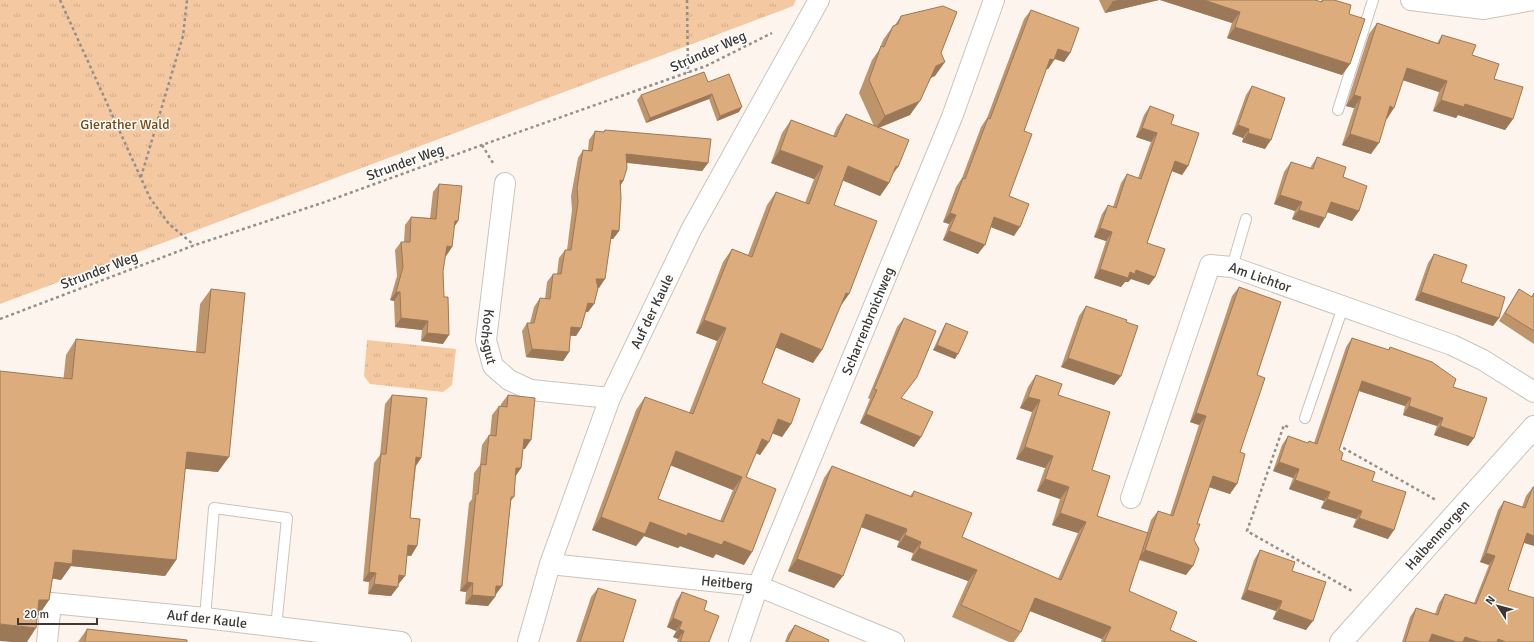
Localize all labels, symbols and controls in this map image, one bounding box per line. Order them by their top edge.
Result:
street label: Strunder Weg [667,27,749,76]
park label: Gierather Wald [80,116,170,133]
street label: Strunder Weg [364,141,446,184]
street label: Strunder Weg [58,248,140,293]
street label: Am Lichtor [1226,259,1294,297]
street label: Scharrenbroichweg [838,264,898,378]
street label: Auf der Kaule [627,271,678,351]
street label: Kochsgut [477,308,500,366]
street label: Halbenmorgen [1402,497,1473,574]
street label: Heitberg [700,572,754,594]
north arrow [1478,586,1518,626]
text: N [1483,593,1498,607]
scale bar [18,600,97,626]
street label: Auf der Kaule [166,606,248,632]
text: 20 m [24,607,49,622]

